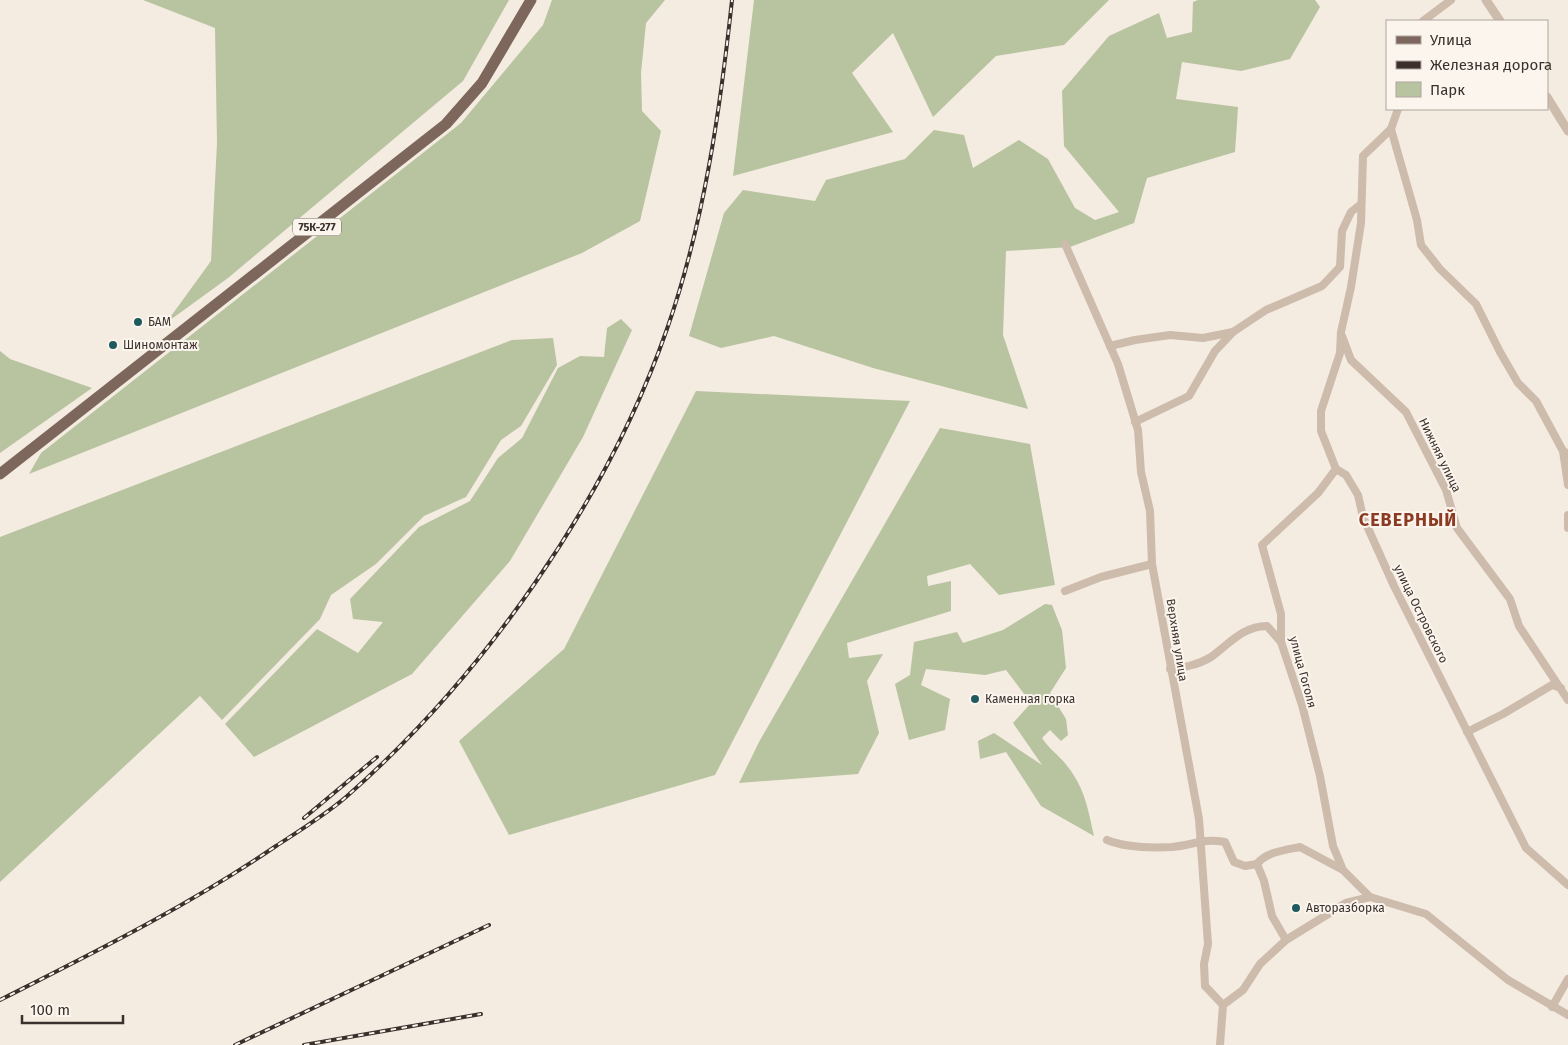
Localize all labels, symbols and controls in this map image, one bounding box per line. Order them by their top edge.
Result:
legend [1386,20,1548,110]
text: Улица [1430,31,1472,49]
text: Железная дорога [1430,56,1552,74]
text: Парк [1430,81,1465,99]
road number: 75К-277 [293,218,341,236]
place label: БАМ [148,315,171,329]
marker: БАМ [132,316,144,328]
place label: Шиномонтаж [123,338,198,352]
marker: Шиномонтаж [107,339,119,351]
street label: Нижняя улица [1416,416,1464,494]
district label: СЕВЕРНЫЙ [1359,508,1457,531]
street label: улица Островского [1391,563,1451,665]
street label: Верхняя улица [1164,598,1190,682]
street label: улица Гоголя [1287,635,1319,709]
place label: Каменная горка [985,692,1075,706]
marker: Каменная горка [969,693,981,705]
place label: Авторазборка [1306,901,1385,915]
marker: Авторазборка [1290,902,1302,914]
scale bar [22,992,124,1024]
text: 100 m [30,1001,70,1019]

